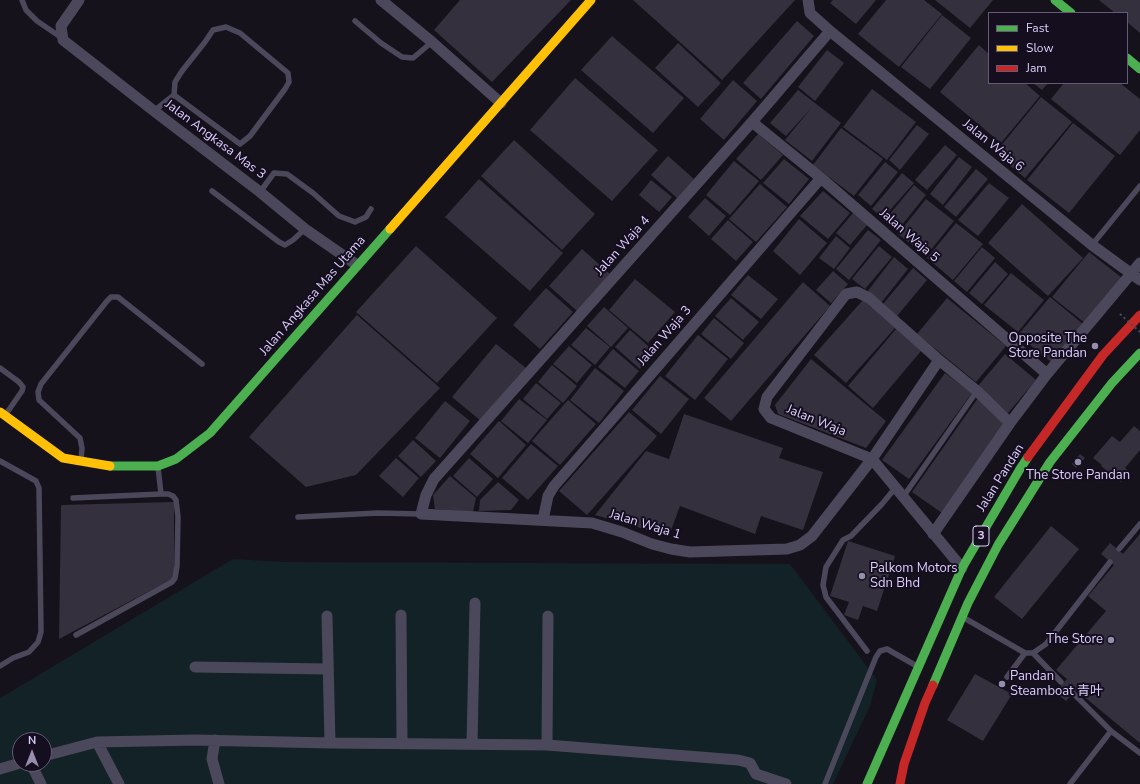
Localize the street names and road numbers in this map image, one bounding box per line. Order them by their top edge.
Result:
street label: Jalan Angkasa Mas 3 [161,97,269,183]
street label: Jalan Waja 6 [959,117,1027,175]
street label: Jalan Waja 5 [876,206,942,266]
street label: Jalan Waja 4 [592,213,654,279]
street label: Jalan Angkasa Mas Utama [257,233,369,359]
street label: Jalan Waja 3 [635,303,695,369]
street label: Jalan Waja [784,402,848,440]
street label: Jalan Pandan [974,441,1028,515]
street label: Jalan Waja 1 [607,507,683,543]
road number: 3 [973,526,989,546]

